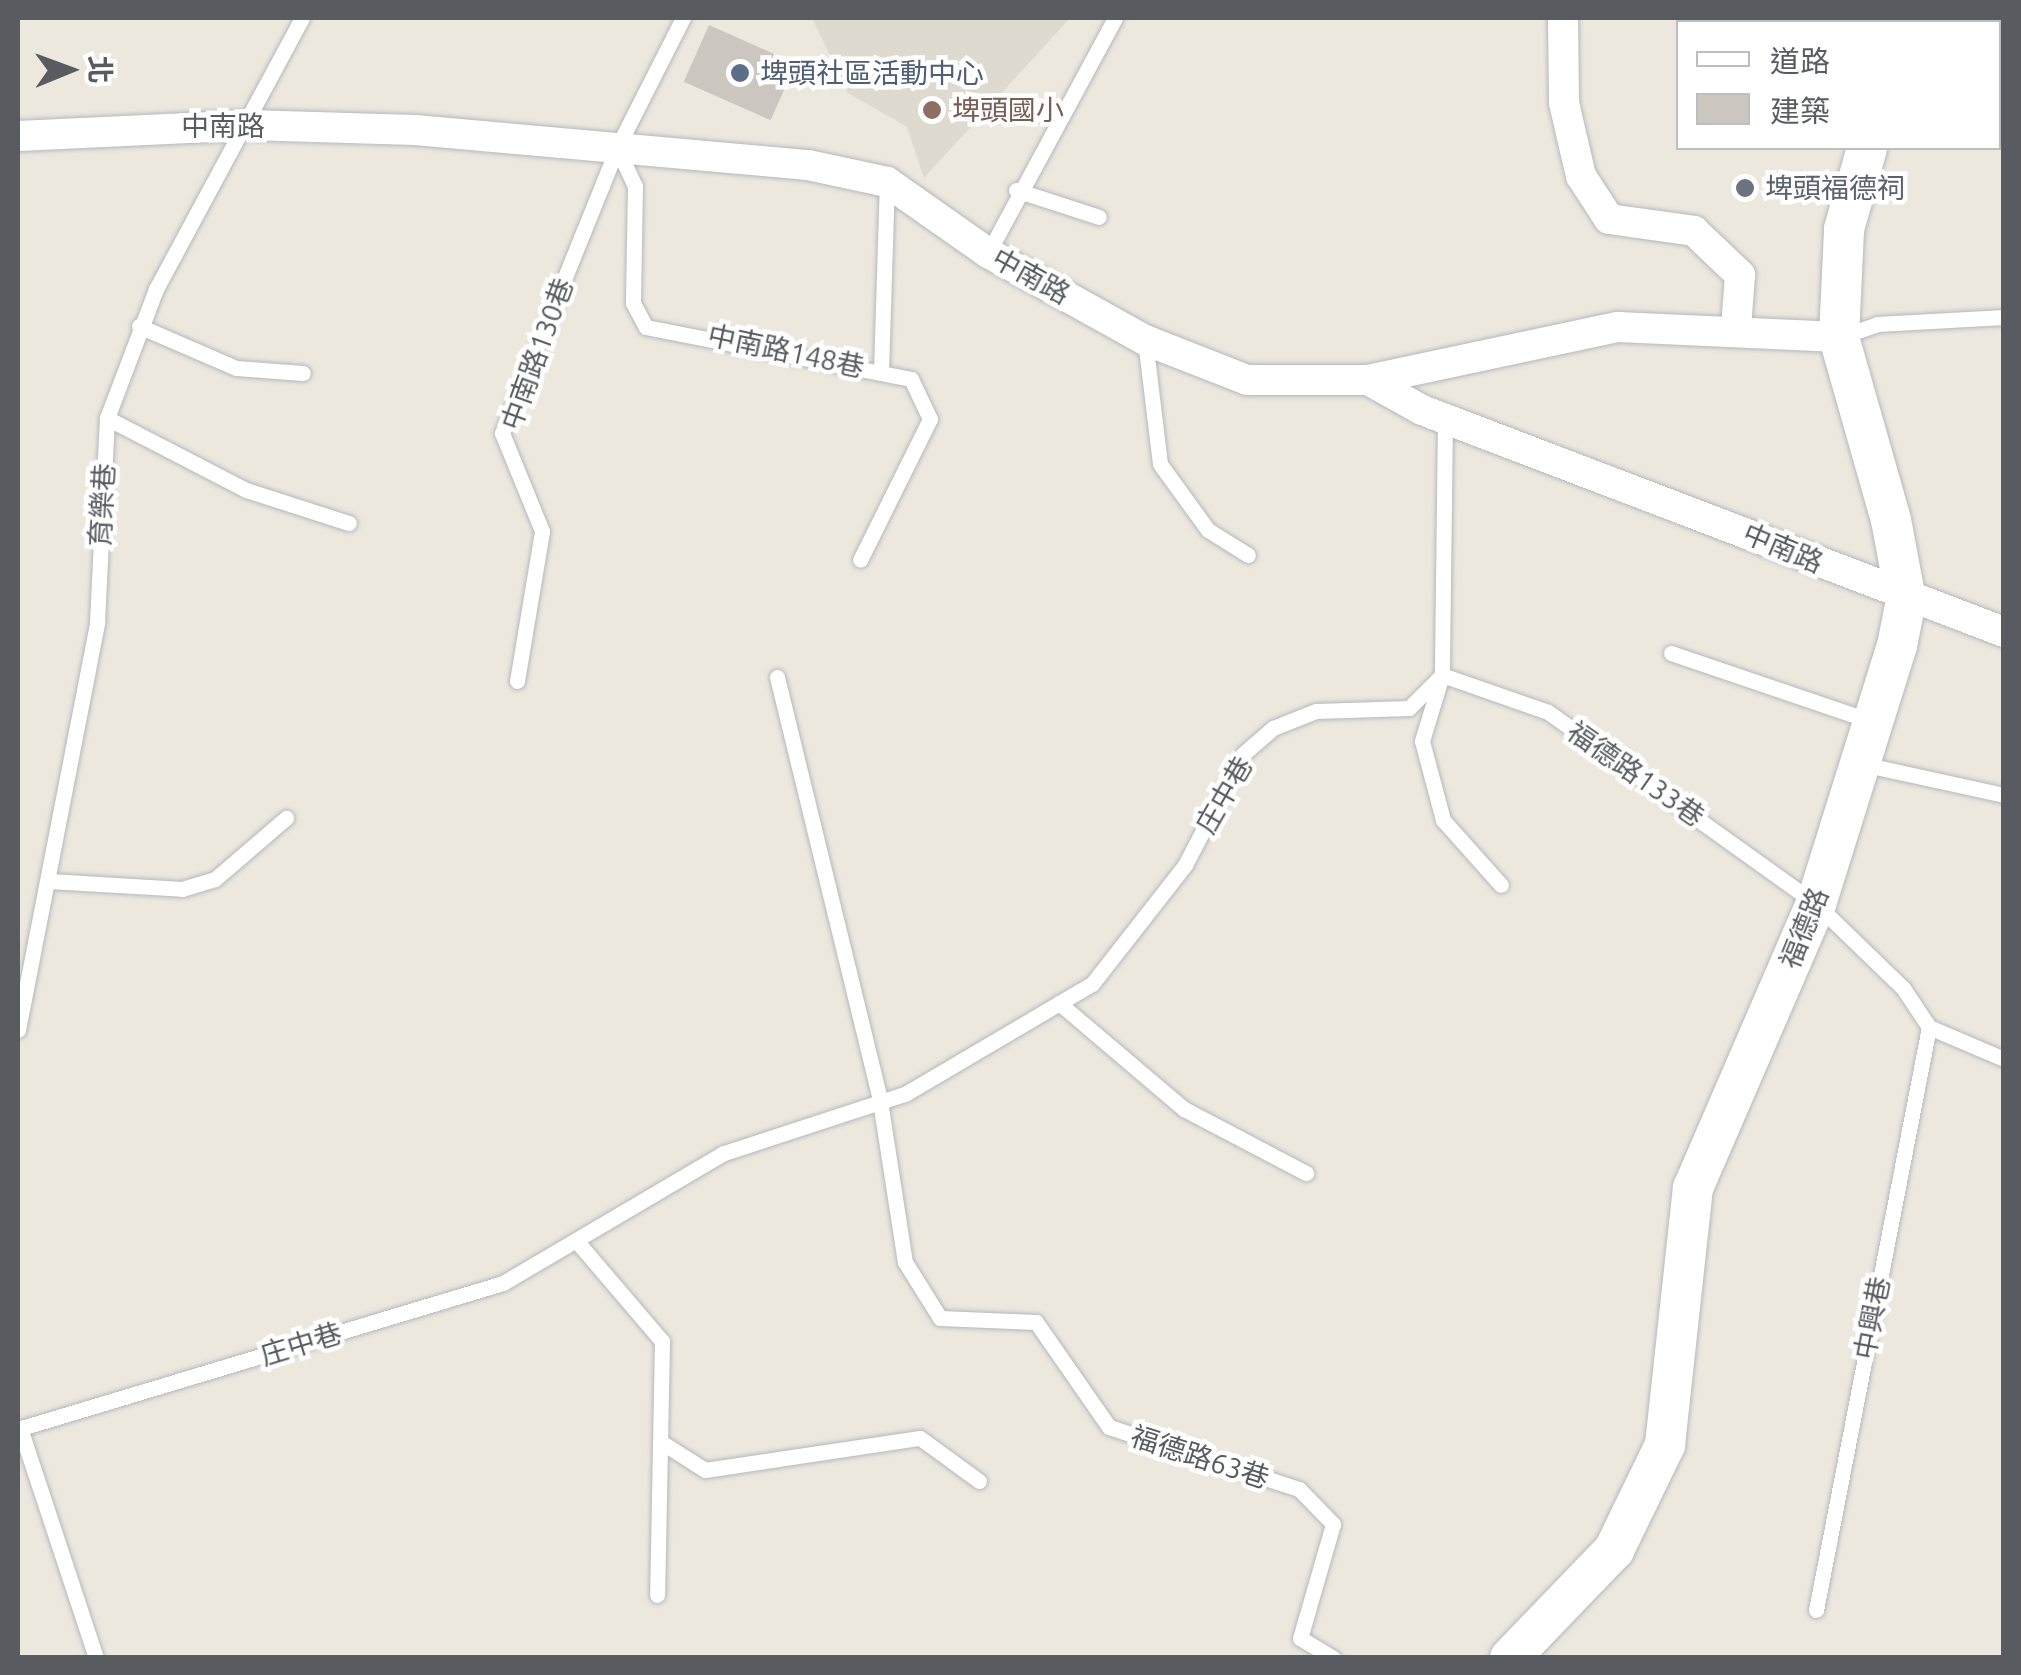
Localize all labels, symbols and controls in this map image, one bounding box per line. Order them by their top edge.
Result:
north arrow [20,20,120,120]
legend [1676,20,2001,150]
text: 道路 [1770,44,1830,78]
text: 北 [85,55,116,84]
place label: 埤頭社區活動中心 [760,56,984,90]
marker: 埤頭社區活動中心 [729,62,751,84]
place label: 埤頭國小 [952,93,1064,127]
text: 建築 [1770,94,1830,128]
marker: 埤頭國小 [921,99,943,121]
street label: 中南路 [181,109,265,143]
place label: 埤頭福德祠 [1765,171,1905,205]
marker: 埤頭福德祠 [1734,177,1756,199]
street label: 中南路 [986,241,1076,311]
street label: 中南路130巷 [494,273,580,435]
street label: 中南路148巷 [705,318,867,384]
street label: 育樂巷 [83,462,121,548]
street label: 中南路 [1738,516,1828,580]
street label: 福德路133巷 [1561,715,1711,833]
street label: 庄中巷 [1188,750,1260,840]
street label: 福德路 [1773,883,1835,973]
street label: 中興巷 [1847,1274,1897,1362]
street label: 庄中巷 [256,1316,346,1372]
street label: 福德路63巷 [1127,1419,1273,1495]

